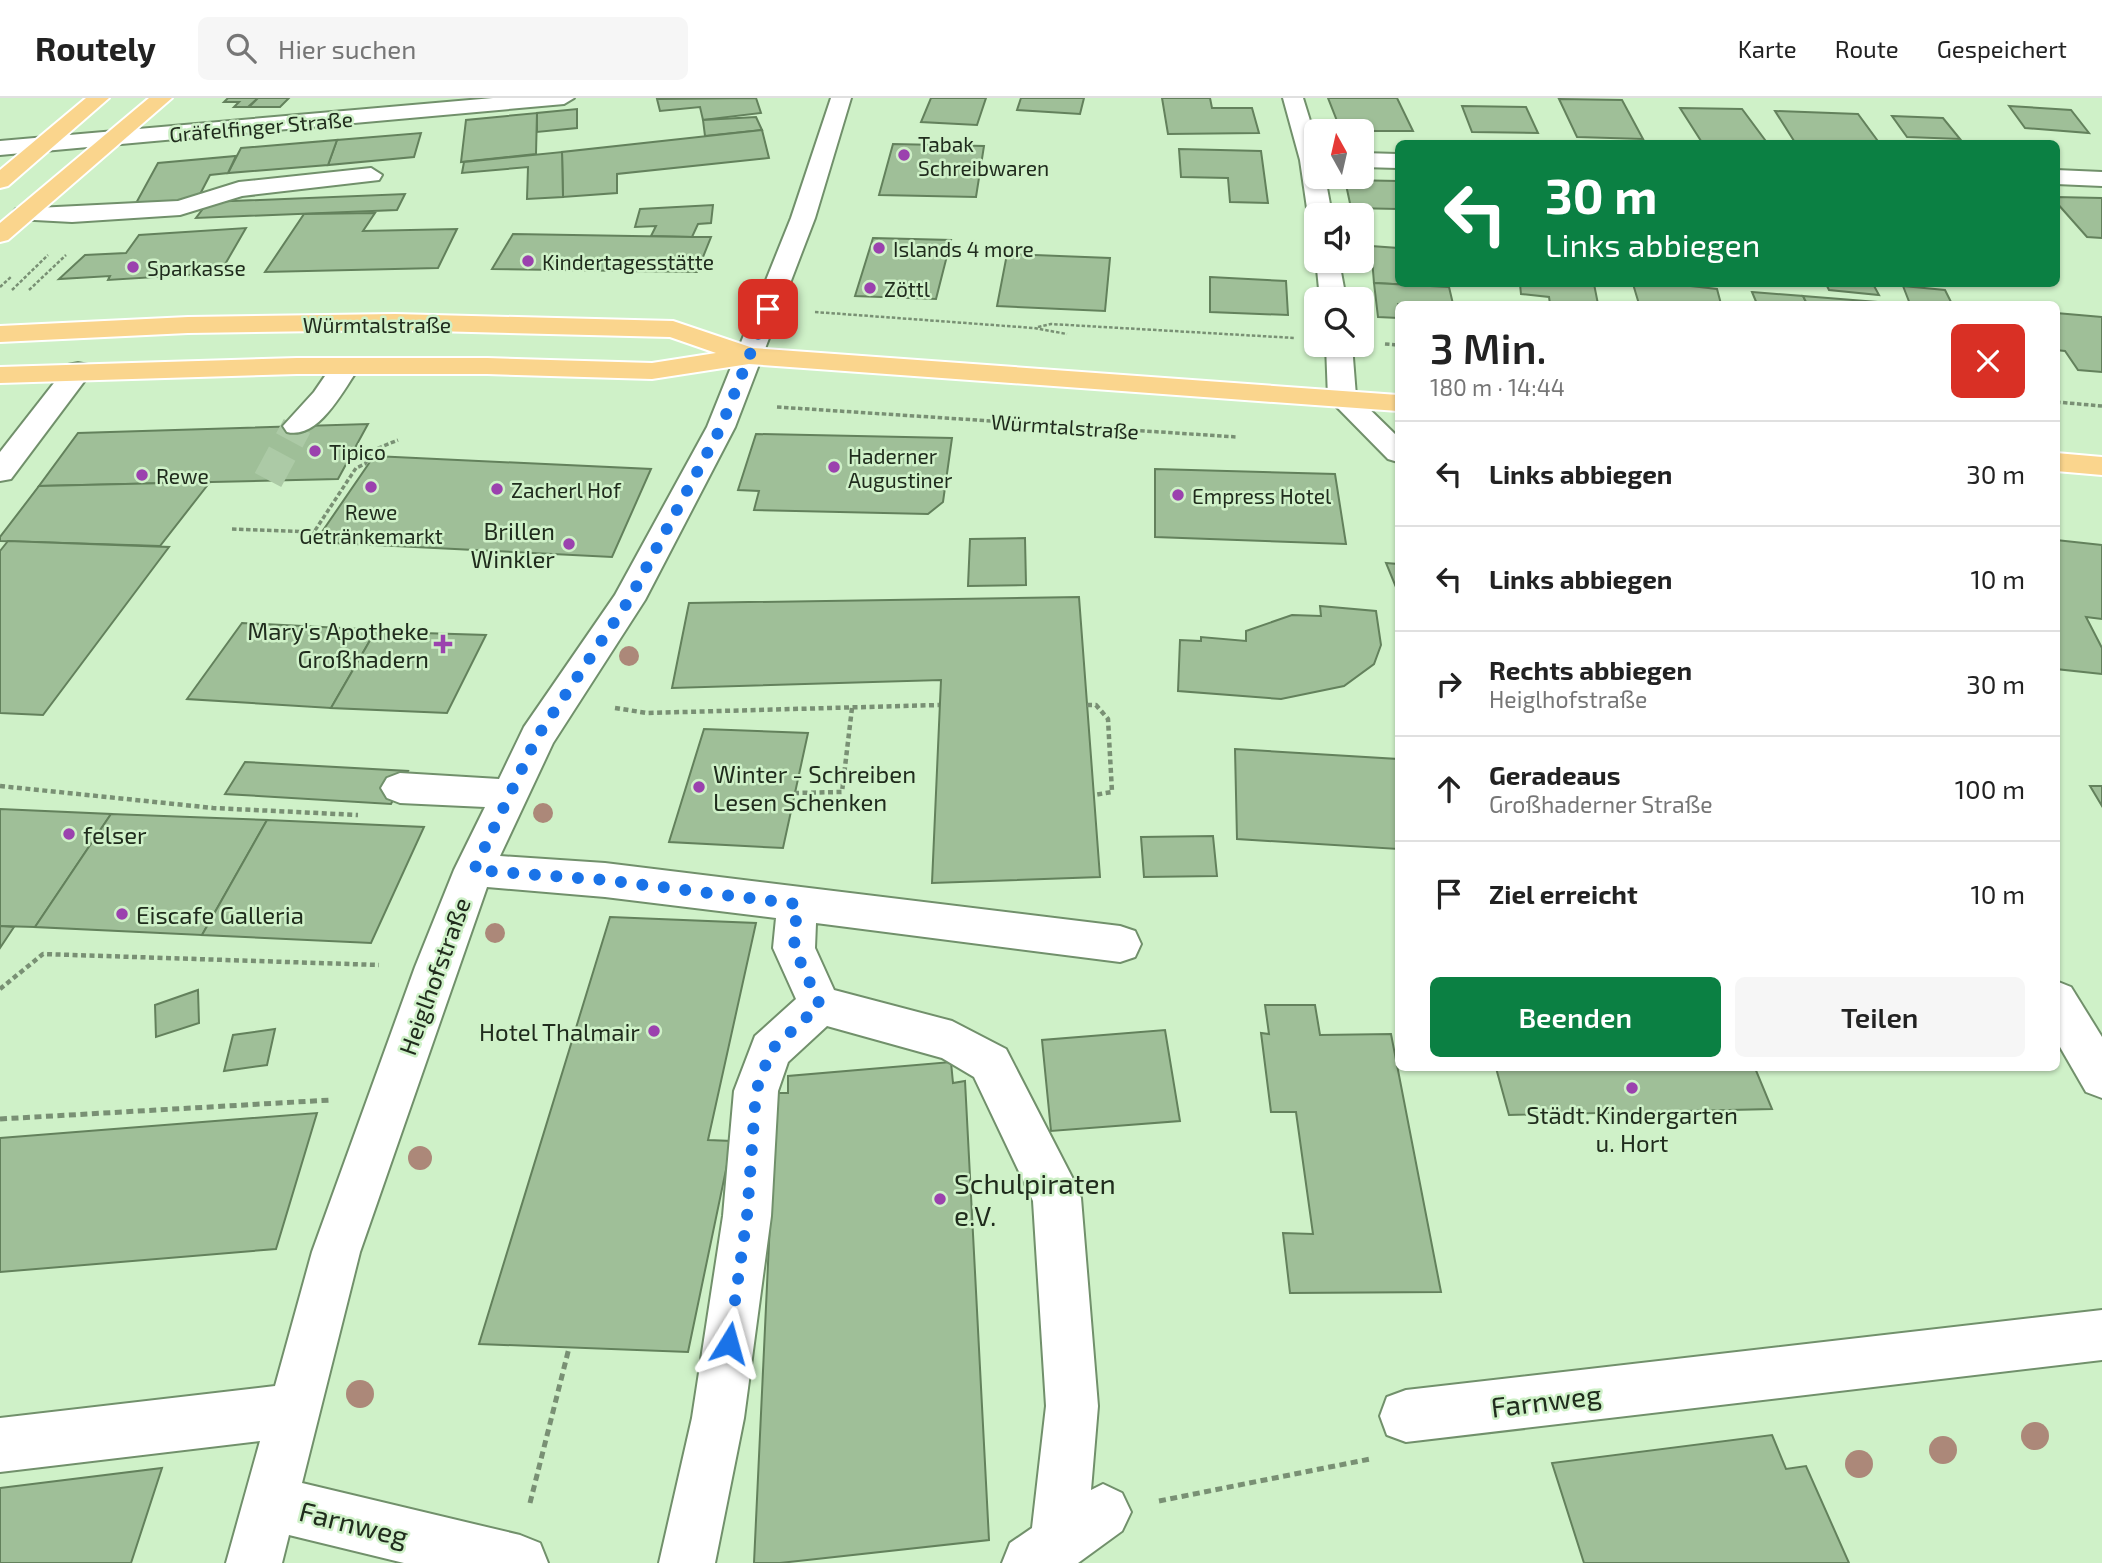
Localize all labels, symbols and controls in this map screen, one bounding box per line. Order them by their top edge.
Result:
search box [198,17,688,80]
text: Routely [35,28,156,68]
icon: search [222,29,260,67]
text: Hier suchen [278,33,416,64]
text: Karte [1738,34,1797,63]
text: Route [1835,34,1899,63]
text: Gespeichert [1937,34,2067,63]
street label: Gräfelfinger Straße [168,106,354,146]
north arrow [1304,119,1374,189]
map controls [1304,119,1374,357]
place label: Tabak Schreibwaren [918,131,1049,180]
marker: Tabak Schreibwaren [896,147,912,163]
text: 30 m [1545,165,1657,224]
icon: left [1430,168,1521,259]
button: sound [1304,203,1374,273]
text: Links abbiegen [1545,225,1760,263]
place label: Islands 4 more [893,236,1034,261]
marker: Islands 4 more [871,240,887,256]
place label: Kindertagesstätte [542,249,714,274]
marker: Kindertagesstätte [520,253,536,269]
place label: Sparkasse [147,255,246,280]
marker: Sparkasse [125,259,141,275]
place label: Zöttl [884,276,931,301]
pin [738,279,798,339]
marker: Zöttl [862,280,878,296]
button: search [1304,287,1374,357]
icon: arrive [749,290,787,328]
street label: Würmtalstraße [303,312,451,337]
text: 3 Min. [1430,322,1547,372]
button: close [1951,324,2025,398]
text: 180 m · 14:44 [1430,373,1565,401]
street label: Würmtalstraße [990,408,1140,444]
place label: Tipico [329,439,386,464]
marker: Tipico [307,443,323,459]
place label: Haderner Augustiner [848,443,953,492]
icon: left [1430,455,1468,493]
text: Links abbiegen [1489,458,1673,489]
text: 30 m [1966,458,2025,489]
marker: Haderner Augustiner [826,459,842,475]
place label: Rewe [156,463,209,488]
marker: Rewe [134,467,150,483]
place label: Zacherl Hof [511,477,622,502]
marker: Rewe Getränkemarkt [363,479,379,495]
marker: Zacherl Hof [489,481,505,497]
place label: Empress Hotel [1192,483,1332,508]
marker: Empress Hotel [1170,487,1186,503]
place label: Rewe Getränkemarkt [299,499,443,548]
place label: Brillen Winkler [470,516,555,573]
marker: Brillen Winkler [561,536,577,552]
icon: left [1430,560,1468,598]
text: Links abbiegen [1489,563,1673,594]
text: 10 m [1970,563,2025,594]
place label: Mary's Apotheke Großhadern [247,616,429,673]
marker: Mary's Apotheke Großhadern [435,636,451,652]
text: Rechts abbiegen [1489,654,1692,685]
icon: right [1430,665,1468,703]
text: 30 m [1966,668,2025,699]
text: Heiglhofstraße [1489,685,1647,713]
place label: Winter - Schreiben Lesen Schenken [713,759,916,816]
text: Geradeaus [1489,759,1621,790]
icon: ahead [1430,770,1468,808]
text: 100 m [1955,773,2025,804]
marker: Winter - Schreiben Lesen Schenken [691,779,707,795]
text: Großhaderner Straße [1489,790,1713,818]
place label: felser [83,820,147,849]
marker: felser [61,826,77,842]
icon: arrive [1430,875,1468,913]
text: Ziel erreicht [1489,878,1638,909]
text: 10 m [1970,878,2025,909]
street label: Heiglhofstraße [392,893,476,1059]
place label: Eiscafe Galleria [136,900,304,929]
marker: Eiscafe Galleria [114,906,130,922]
button: Beenden [1430,977,1721,1057]
button: Teilen [1735,977,2025,1057]
place label: Hotel Thalmair [479,1017,640,1046]
marker: Hotel Thalmair [646,1023,662,1039]
marker: Städt. Kindergarten u. Hort [1624,1080,1640,1096]
place label: Städt. Kindergarten u. Hort [1526,1100,1738,1157]
place label: Schulpiraten e.V. [954,1166,1116,1232]
marker: Schulpiraten e.V. [932,1191,948,1207]
position arrow [692,1306,766,1380]
street label: Farnweg [1489,1376,1604,1424]
street label: Farnweg [296,1493,412,1553]

